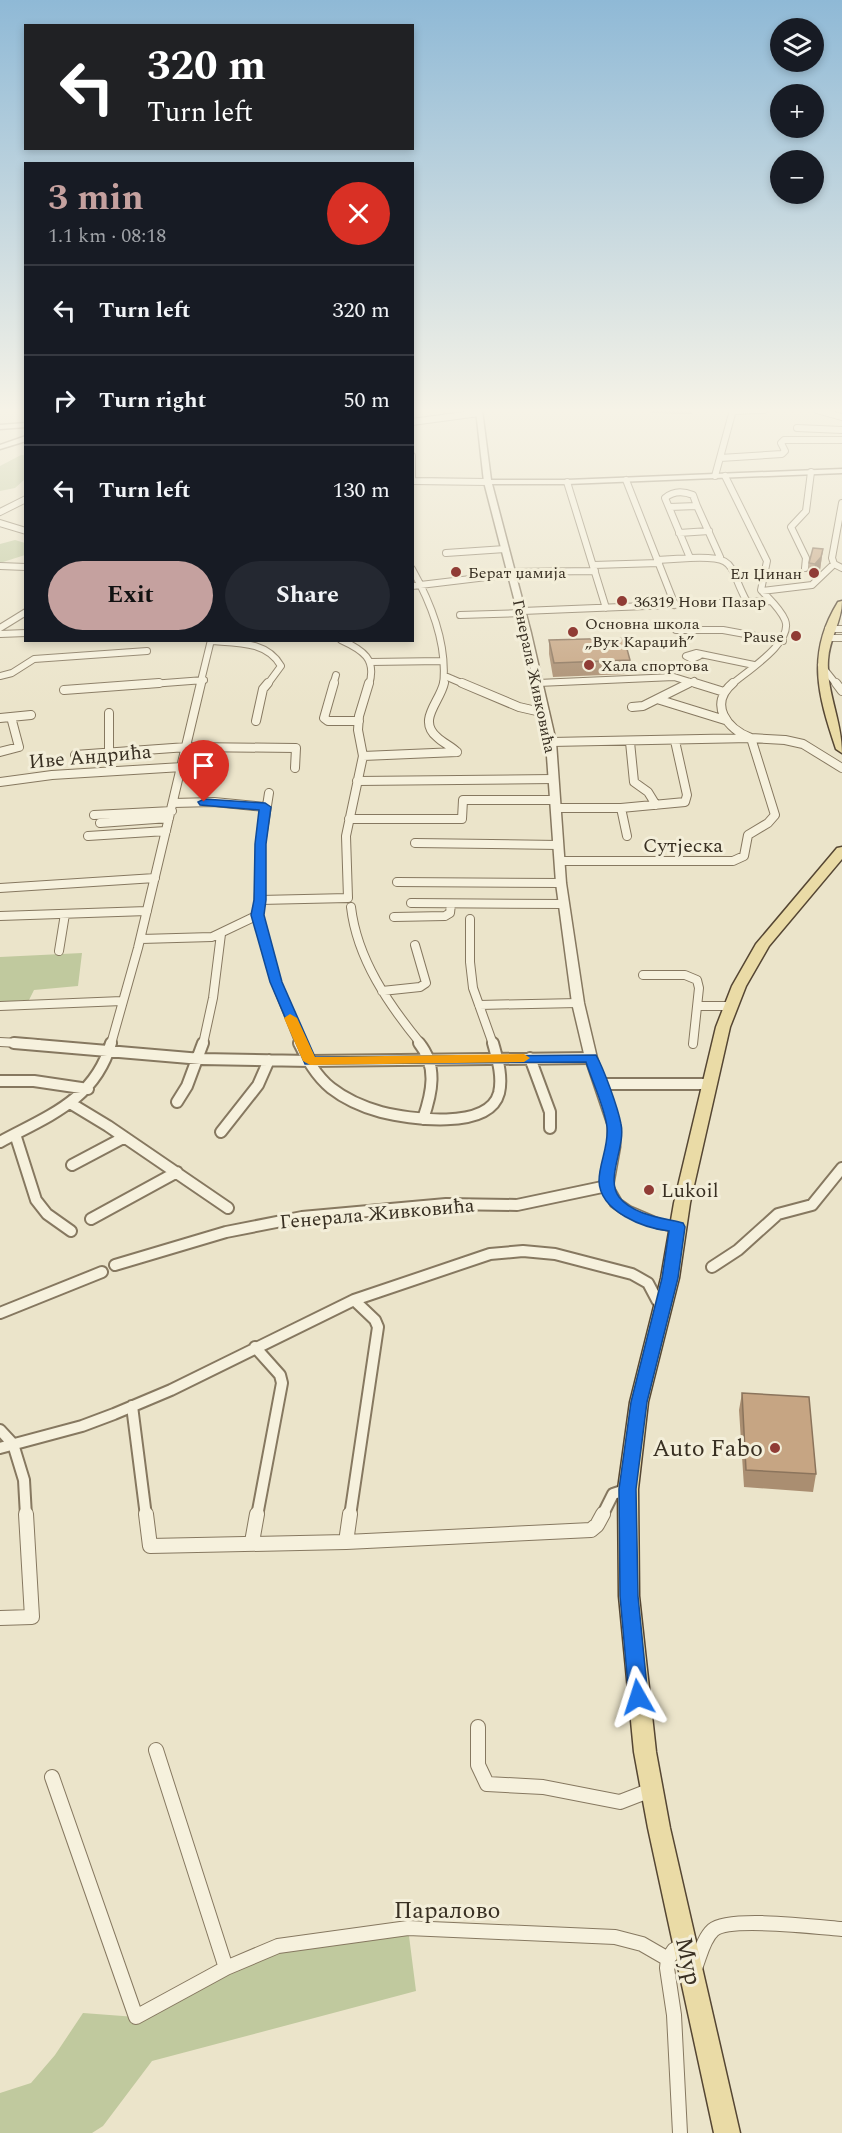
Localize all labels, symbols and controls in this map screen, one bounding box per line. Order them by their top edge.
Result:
map controls [770,18,824,204]
button: layers [770,18,824,72]
text: 320 m [147,35,266,98]
icon: left [48,48,126,126]
button: + [770,84,824,138]
text: Turn left [147,92,253,134]
button: − [770,150,824,204]
text: 3 min [48,171,144,226]
button: close [327,182,390,245]
text: 1.1 km · 08:18 [48,221,166,251]
icon: left [48,294,81,327]
text: Turn left [99,294,191,327]
text: 320 m [333,294,390,327]
icon: right [48,384,81,417]
text: Turn right [99,384,206,417]
text: 50 m [344,384,390,417]
icon: left [48,474,81,507]
text: Turn left [99,474,191,507]
text: 130 m [333,474,390,507]
button: Exit [48,561,213,630]
button: Share [225,561,390,630]
place label: Берат џамија [468,561,566,585]
place label: Ел Џинан [730,562,802,586]
marker: Берат џамија [449,565,463,579]
marker: Ел Џинан [807,566,821,580]
place label: 36319 Нови Пазар [634,590,766,614]
marker: 36319 Нови Пазар [615,594,629,608]
street label: Генерала Живковића [506,597,562,755]
place label: Основна школа „Вук Караџић” [585,612,700,654]
marker: Основна школа „Вук Караџић” [566,625,580,639]
place label: Pause [743,625,784,649]
marker: Pause [789,629,803,643]
place label: Хала спортова [601,654,709,678]
marker: Хала спортова [582,658,596,672]
street label: Иве Андрића [27,737,153,777]
pin [178,740,229,802]
icon: arrive [187,749,220,782]
street label: Сутјеска [643,831,723,861]
place label: Lukoil [661,1176,719,1206]
marker: Lukoil [642,1183,656,1197]
street label: Генерала Живковића [278,1191,476,1237]
place label: Auto Fabo [652,1431,763,1467]
marker: Auto Fabo [768,1441,782,1455]
position arrow [606,1665,670,1729]
street label: Паралово [394,1893,500,1929]
street label: Мур [665,1934,711,1989]

